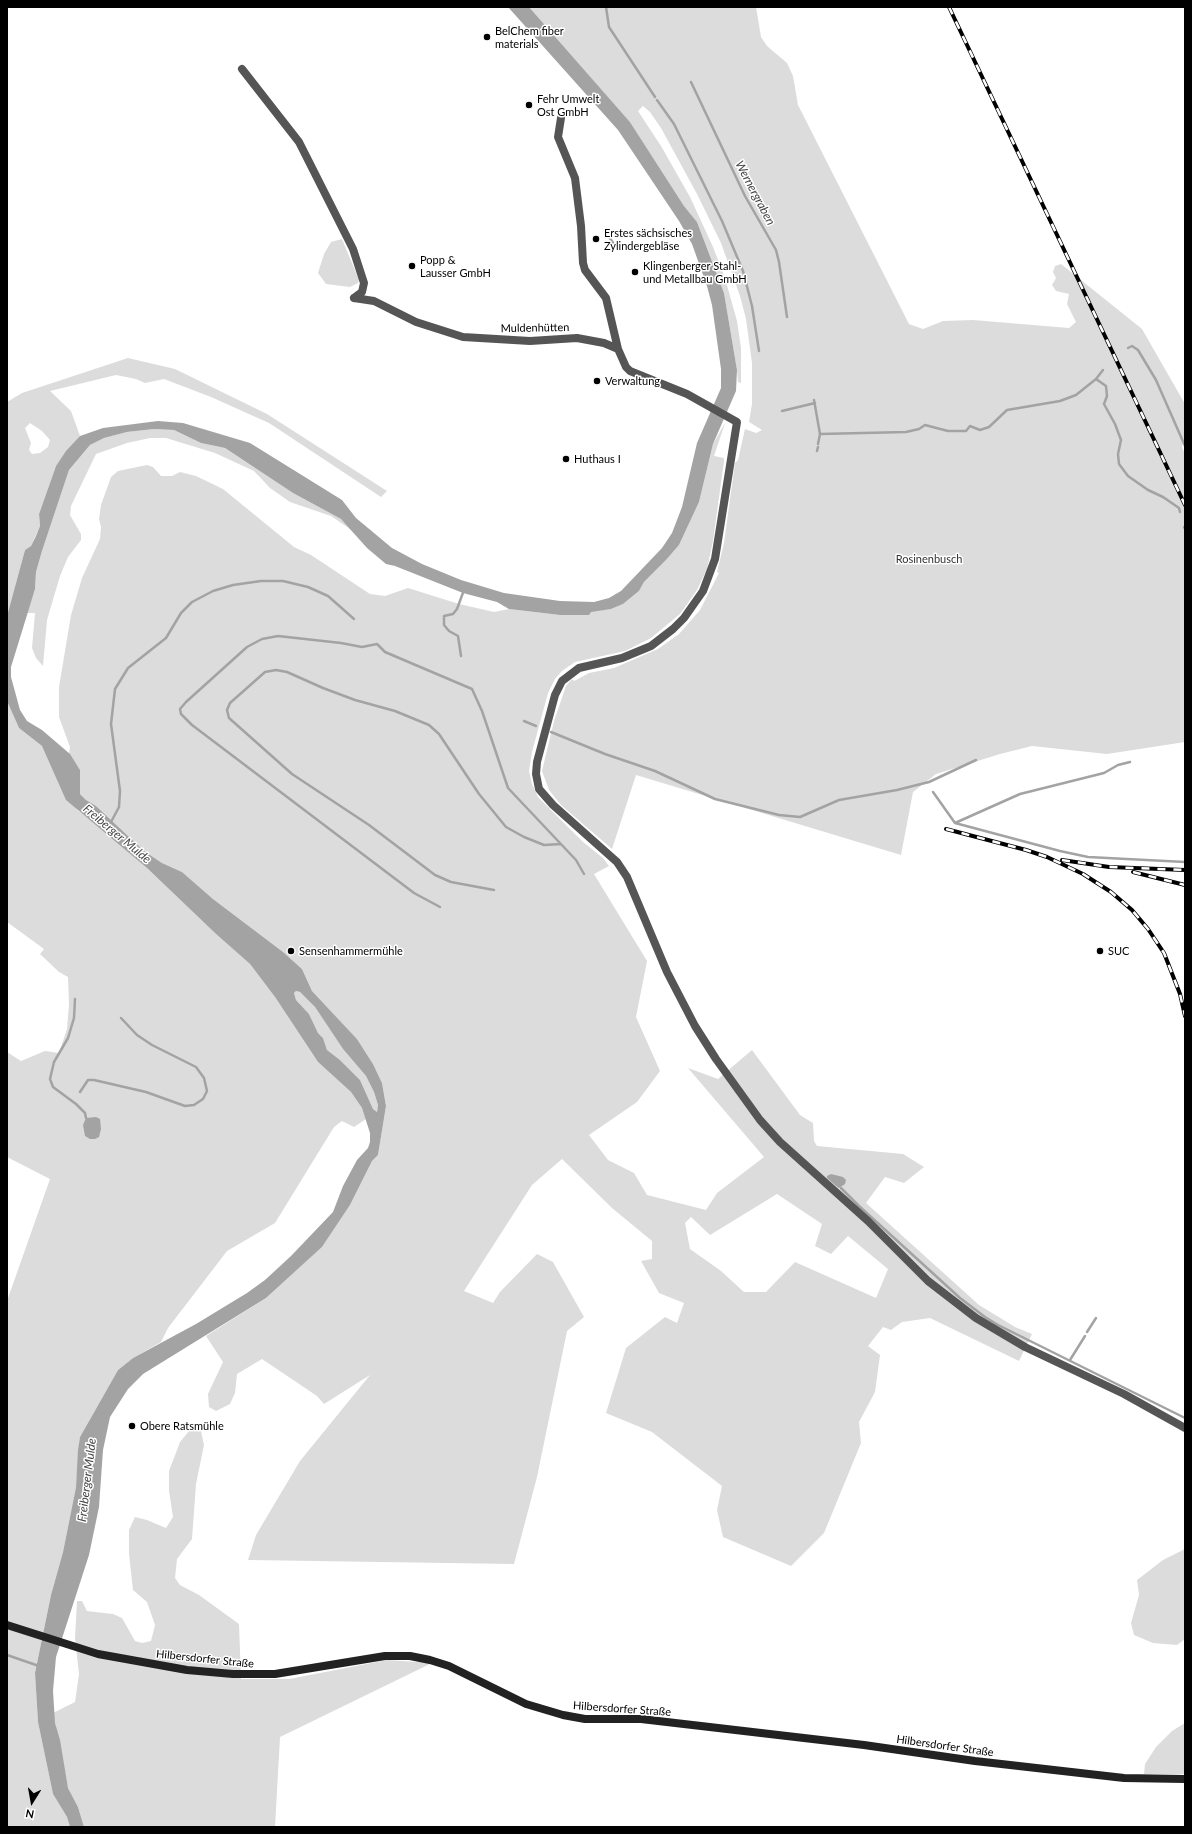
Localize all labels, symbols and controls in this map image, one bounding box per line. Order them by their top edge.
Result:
place label: BelChem fiber materials [495,24,564,50]
marker: BelChem fiber materials [482,32,492,42]
place label: Fehr Umwelt Ost GmbH [537,92,599,118]
marker: Fehr Umwelt Ost GmbH [524,100,534,110]
water label: Wernergraben [732,158,778,228]
place label: Erstes sächsisches Zylindergebläse [604,226,692,252]
marker: Erstes sächsisches Zylindergebläse [591,234,601,244]
place label: Popp & Lausser GmbH [420,253,491,279]
place label: Klingenberger Stahl- und Metallbau GmbH [643,259,747,285]
marker: Popp & Lausser GmbH [407,261,417,271]
marker: Klingenberger Stahl- und Metallbau GmbH [630,267,640,277]
street label: Muldenhütten [501,321,569,335]
place label: Verwaltung [605,374,660,388]
marker: Verwaltung [592,376,602,386]
place label: Huthaus I [574,452,621,466]
marker: Huthaus I [561,454,571,464]
park label: Rosinenbusch [896,552,962,566]
water label: Freiberger Mulde [80,801,154,867]
place label: Sensenhammermühle [299,944,403,958]
place label: SUC [1108,944,1129,958]
marker: Sensenhammermühle [286,946,296,956]
marker: SUC [1095,946,1105,956]
place label: Obere Ratsmühle [140,1419,224,1433]
marker: Obere Ratsmühle [127,1421,137,1431]
water label: Freiberger Mulde [75,1437,99,1523]
street label: Hilbersdorfer Straße [155,1647,255,1671]
street label: Hilbersdorfer Straße [573,1699,671,1719]
street label: Hilbersdorfer Straße [895,1733,995,1759]
north arrow [12,1782,52,1822]
text: N [24,1807,35,1821]

